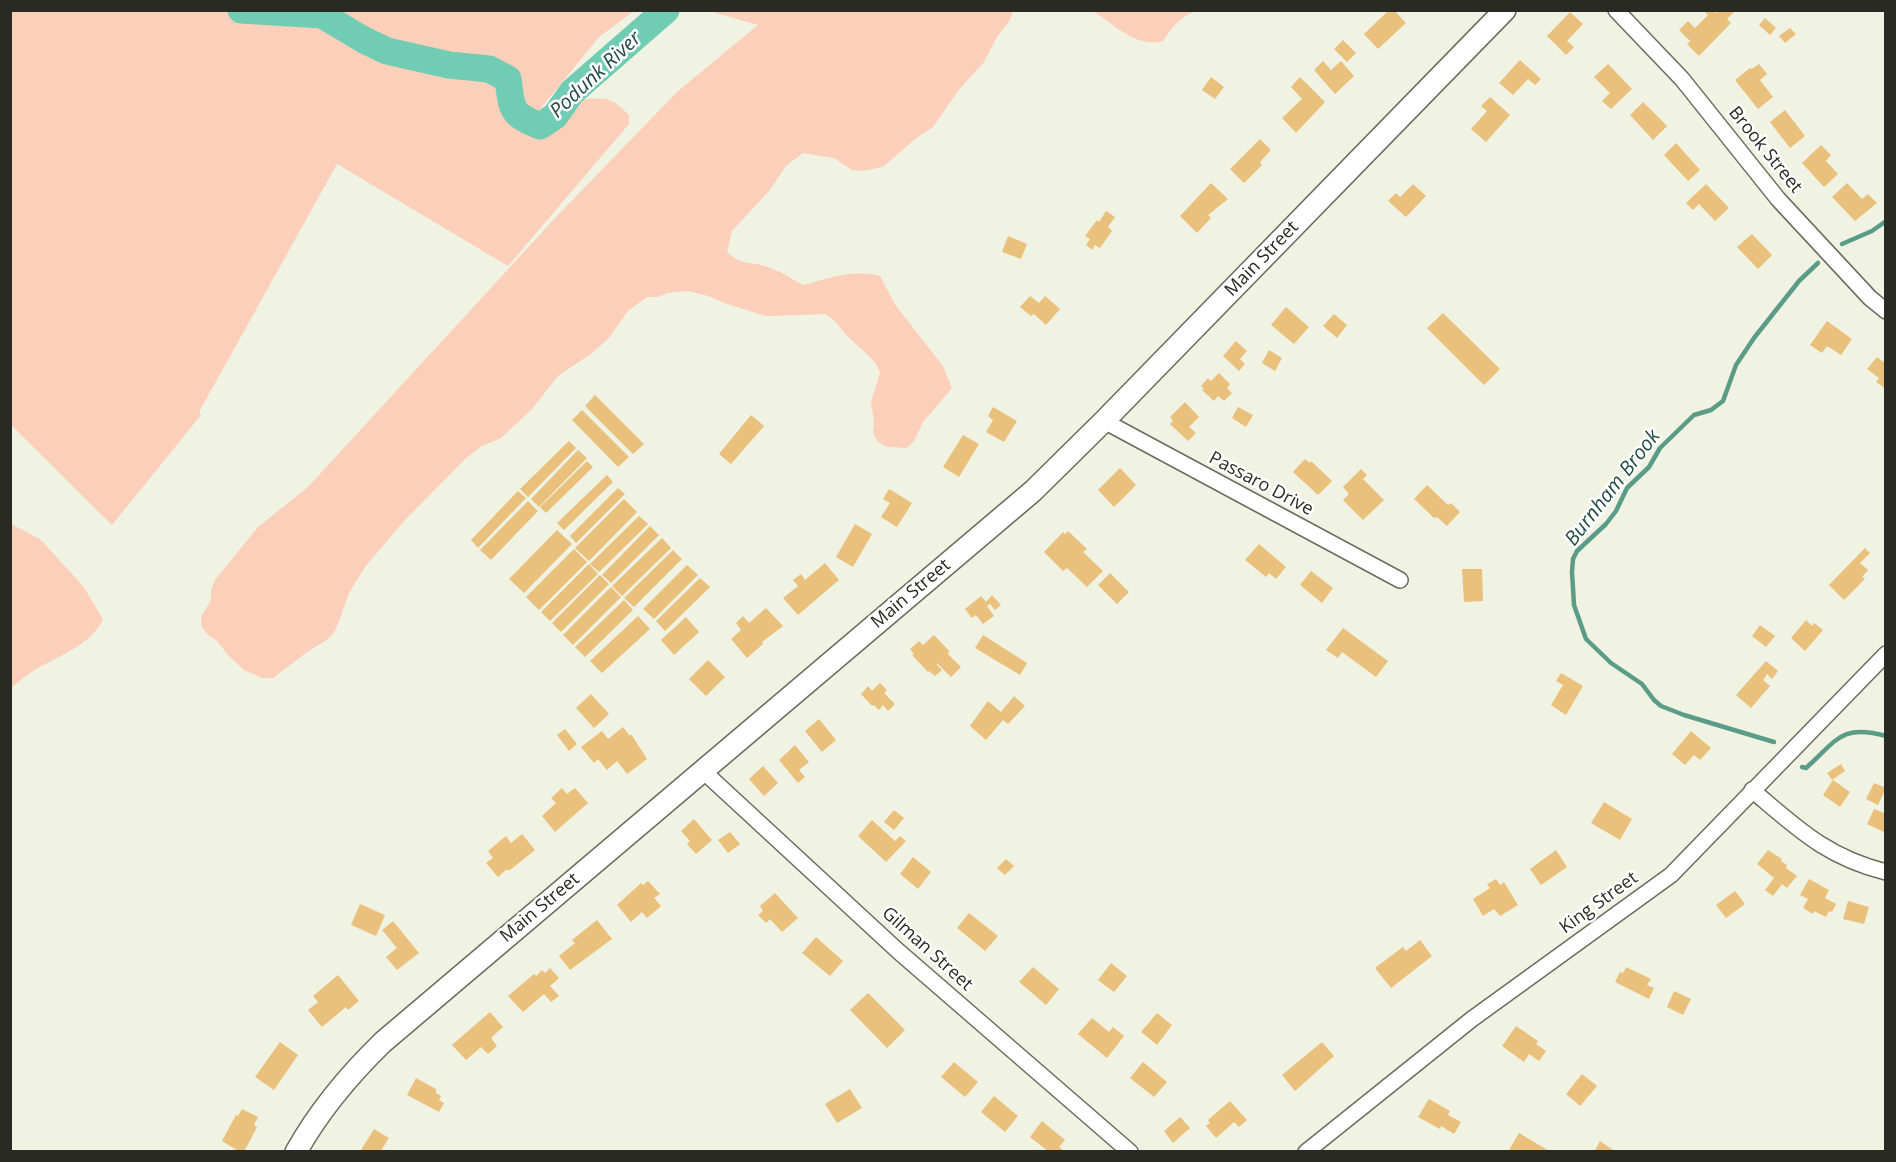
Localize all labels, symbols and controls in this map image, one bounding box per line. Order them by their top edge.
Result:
water label: Podunk River [546,27,646,123]
street label: Brook Street [1724,102,1806,198]
street label: Main Street [1221,217,1303,301]
water label: Burnham Brook [1560,425,1666,551]
street label: Passaro Drive [1205,447,1317,521]
street label: Main Street [867,555,955,633]
street label: King Street [1556,867,1642,939]
street label: Main Street [496,869,584,947]
street label: Gilman Street [877,903,977,995]

